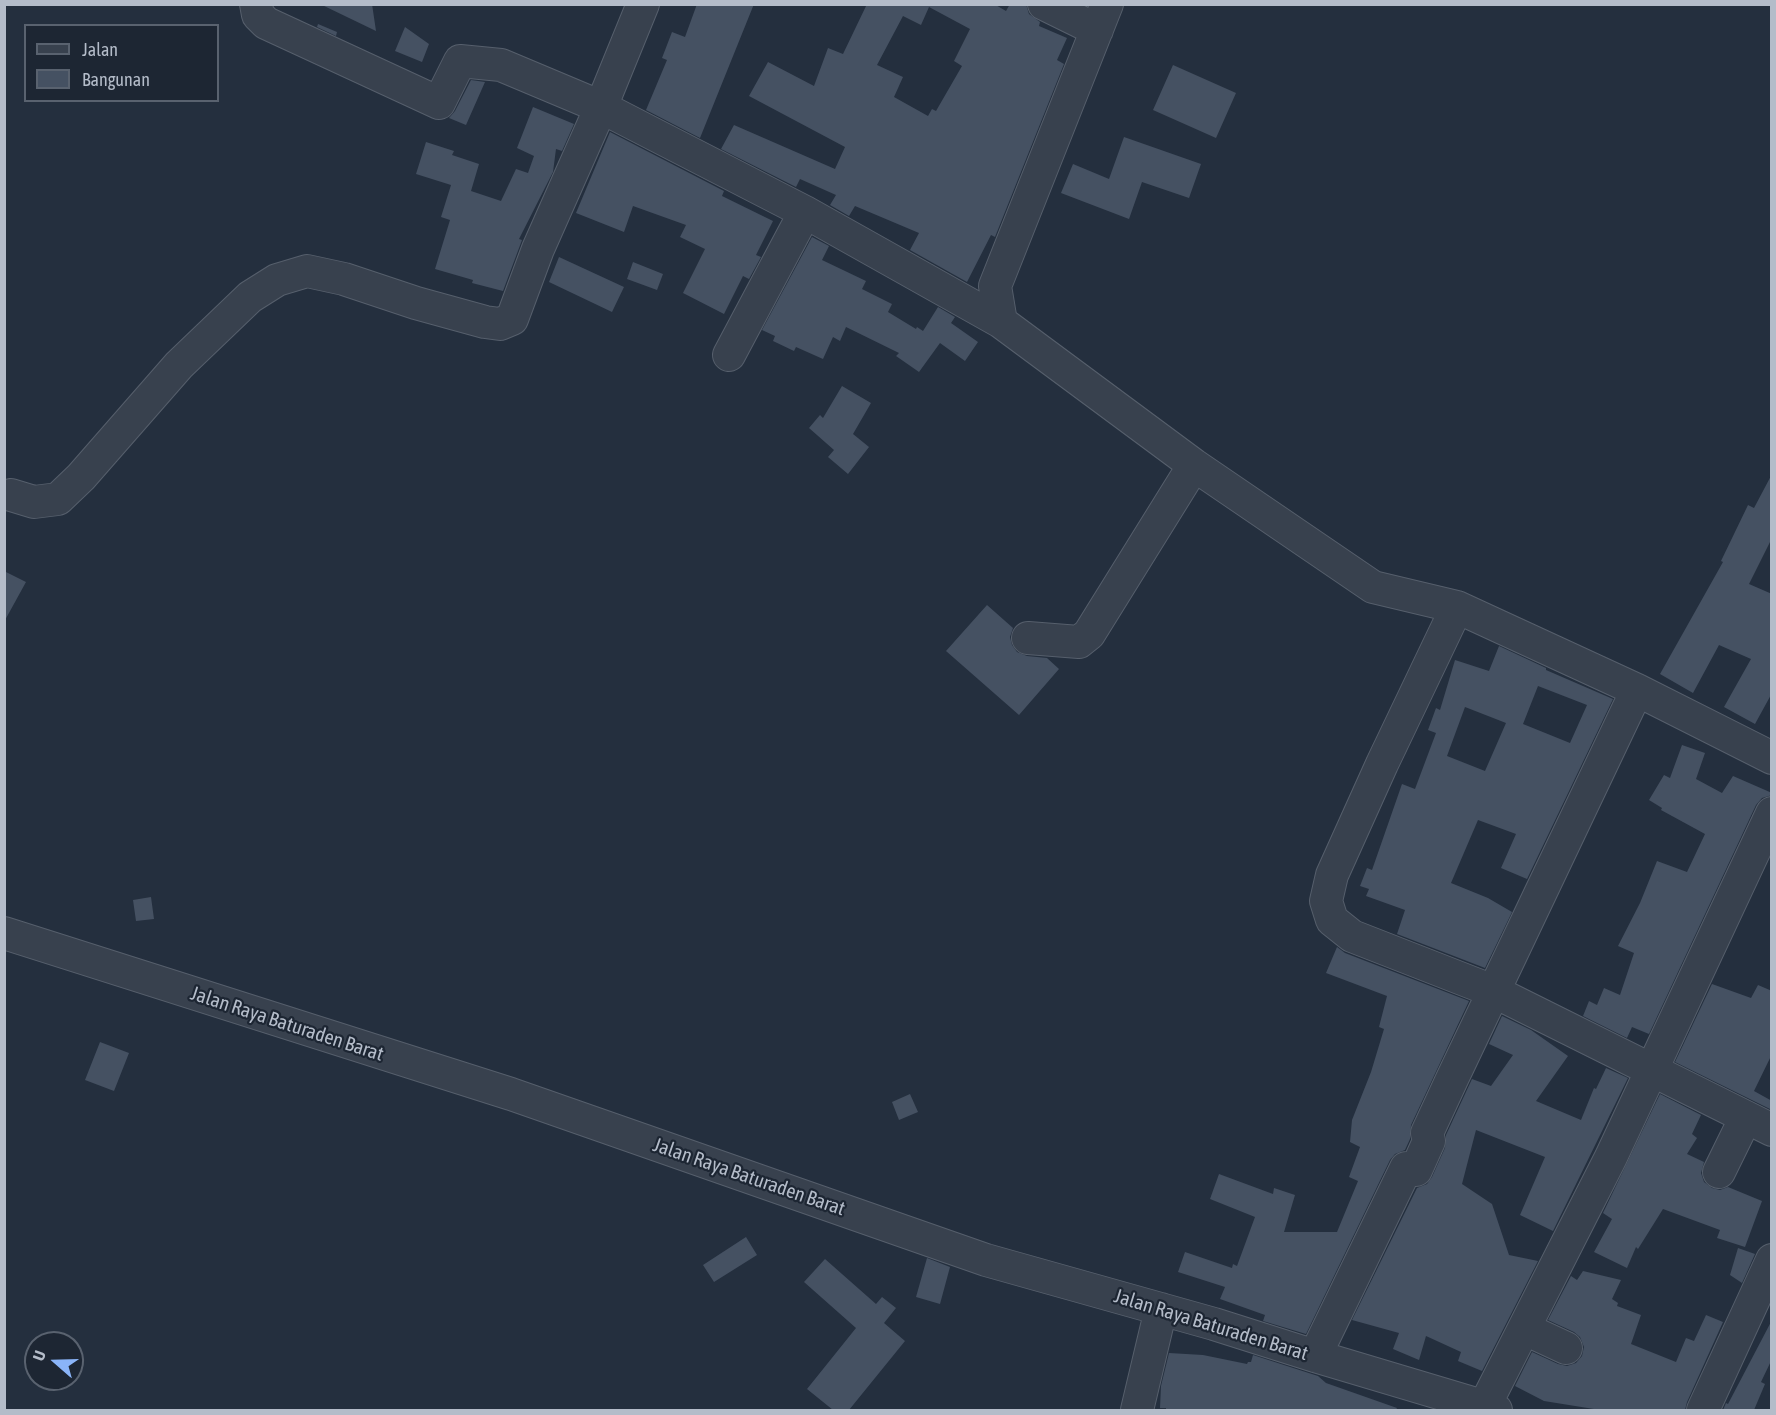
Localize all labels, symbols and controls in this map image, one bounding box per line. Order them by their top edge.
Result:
legend [24,24,219,102]
text: Jalan [82,39,118,60]
text: Bangunan [82,69,150,90]
street label: Jalan Raya Baturaden Barat [187,981,387,1067]
street label: Jalan Raya Baturaden Barat [650,1133,848,1221]
street label: Jalan Raya Baturaden Barat [1111,1284,1311,1366]
north arrow [24,1331,84,1391]
text: U [29,1348,49,1363]

